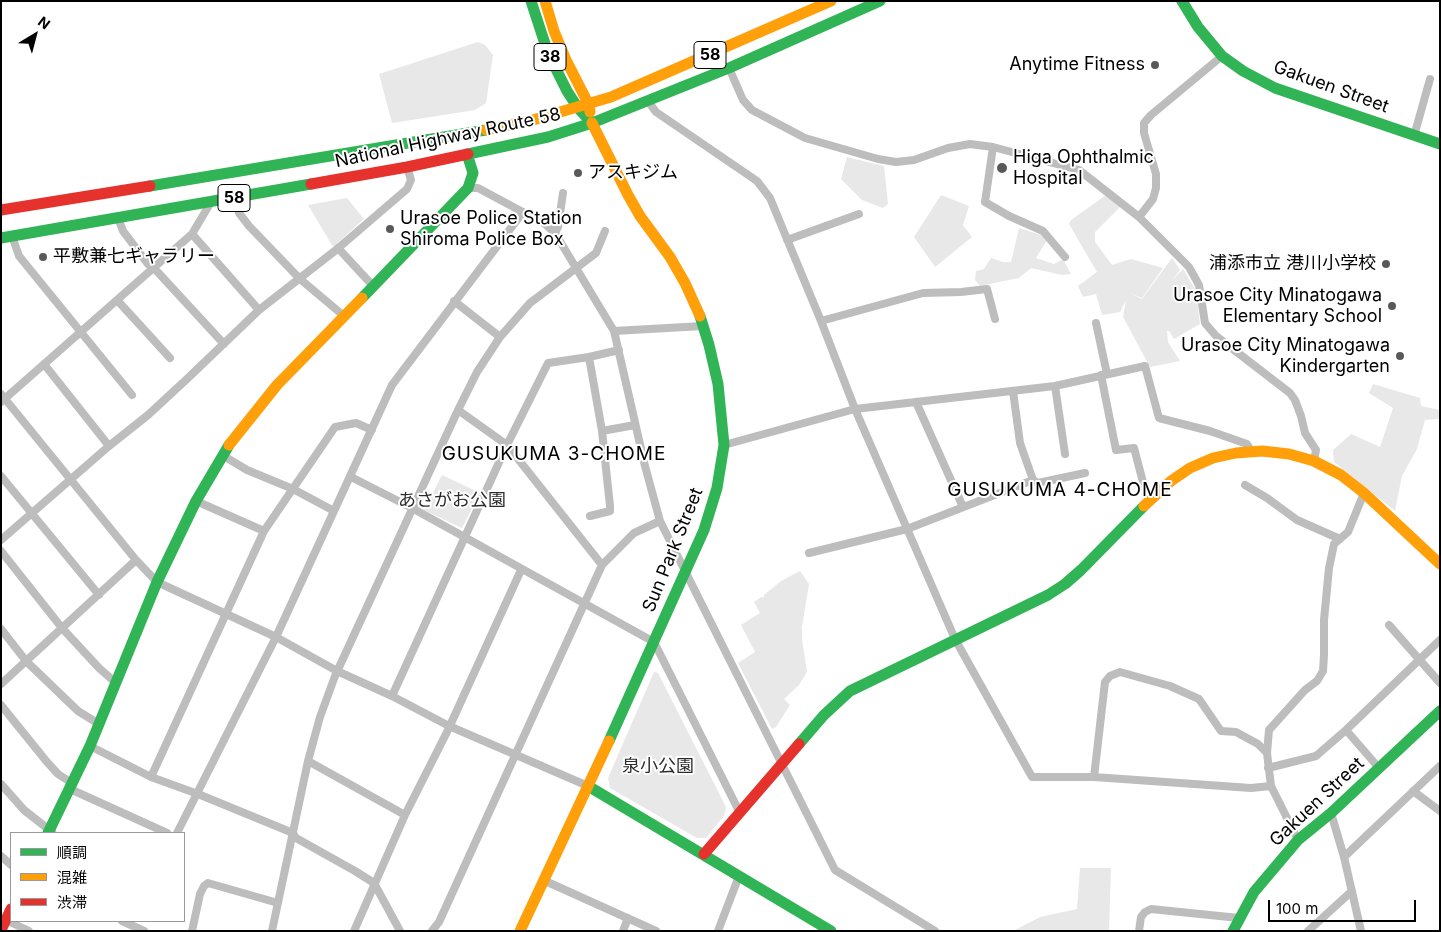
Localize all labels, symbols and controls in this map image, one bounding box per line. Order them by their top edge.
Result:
north arrow [10,10,60,60]
text: N [35,13,54,33]
road number: 58 [694,42,726,68]
road number: 38 [534,44,566,70]
place label: Anytime Fitness [1009,54,1145,76]
street label: Gakuen Street [1270,56,1392,118]
marker: Anytime Fitness [1149,59,1161,71]
street label: National Highway Route 58 [333,104,563,172]
place label: Higa Ophthalmic Hospital [1013,147,1154,190]
marker: Higa Ophthalmic Hospital [995,161,1009,175]
place label: アスキジム [588,162,678,184]
marker: アスキジム [572,167,584,179]
road number: 58 [218,184,250,212]
place label: Urasoe Police Station Shiroma Police Box [400,208,582,250]
marker: Urasoe Police Station Shiroma Police Box [384,223,396,235]
place label: 平敷兼七ギャラリー [53,246,215,268]
marker: 平敷兼七ギャラリー [37,251,49,263]
place label: 浦添市立 港川小学校 [1209,253,1376,275]
marker: 浦添市立 港川小学校 [1380,258,1392,270]
place label: Urasoe City Minatogawa Elementary School [1173,285,1382,328]
marker: Urasoe City Minatogawa Elementary School [1386,300,1398,312]
place label: Urasoe City Minatogawa Kindergarten [1181,335,1390,378]
marker: Urasoe City Minatogawa Kindergarten [1394,350,1406,362]
district label: GUSUKUMA 3-CHOME [440,443,668,465]
district label: GUSUKUMA 4-CHOME [945,479,1175,501]
street label: Sun Park Street [638,485,708,615]
park label: あさがお公園 [398,490,506,512]
street label: Gakuen Street [1265,753,1369,851]
park label: 泉小公園 [622,756,694,778]
legend [10,832,185,922]
text: 順調 [57,843,87,862]
text: 混雑 [57,868,87,887]
scale bar [1271,890,1418,922]
text: 渋滞 [57,893,87,912]
text: 100 m [1276,899,1318,918]

